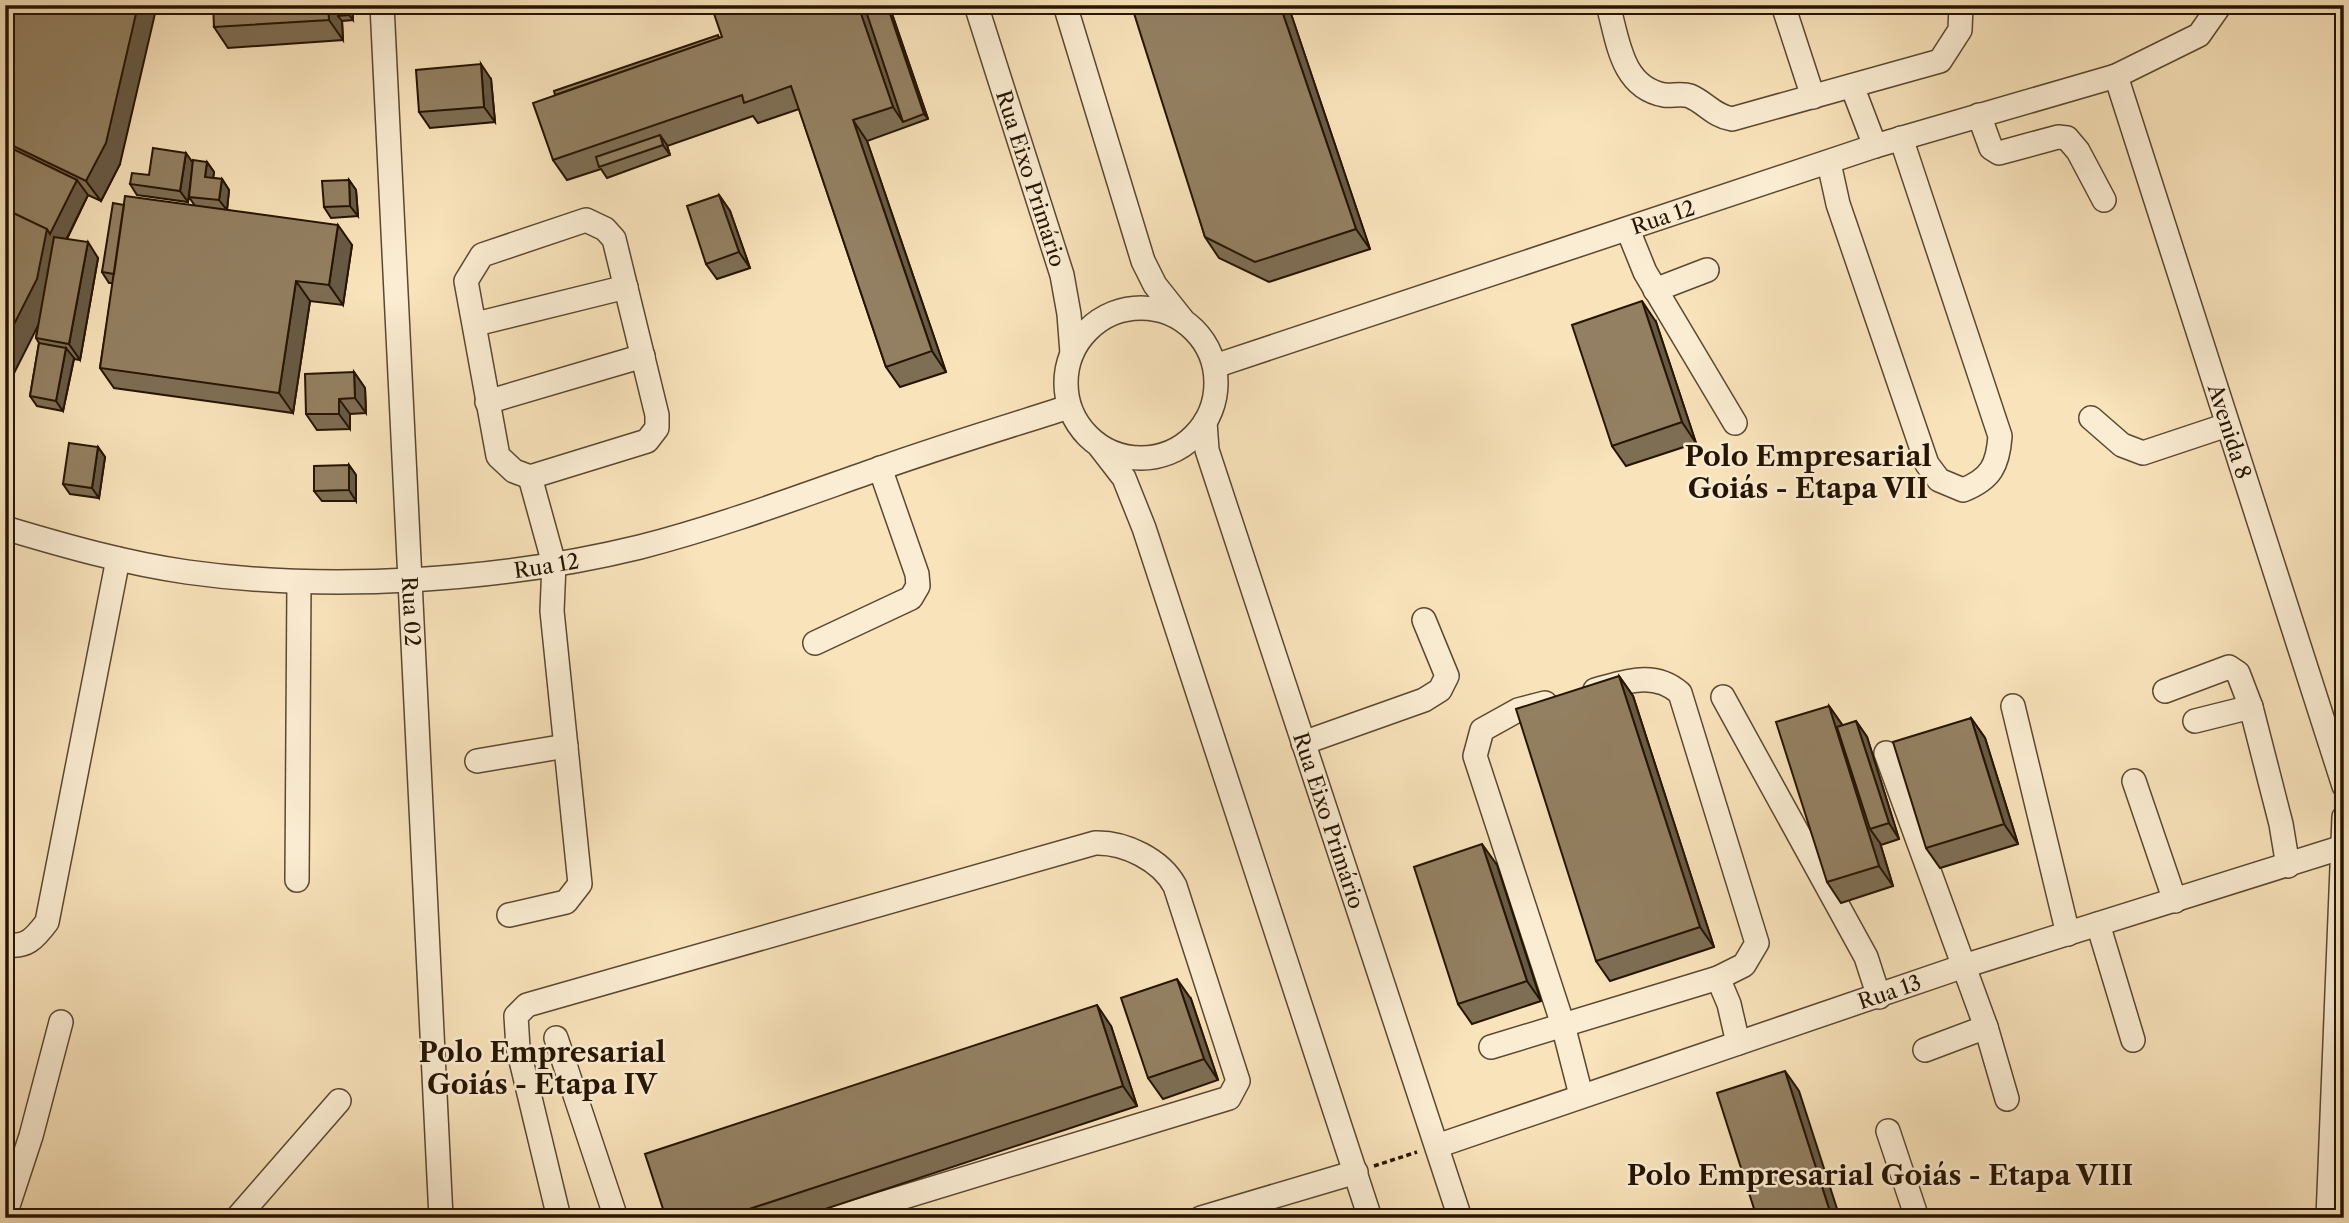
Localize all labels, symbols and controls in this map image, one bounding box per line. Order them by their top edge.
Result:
street label: Rua Eixo Primário [991,87,1071,270]
street label: Rua 12 [1628,195,1698,239]
street label: Avenida 8 [2203,380,2257,482]
district label: Polo Empresarial Goiás - Etapa VII [1684,439,1932,505]
street label: Rua 12 [512,548,581,583]
street label: Rua 02 [397,576,426,647]
street label: Rua Eixo Primário [1288,729,1370,912]
street label: Rua 13 [1854,969,1924,1014]
district label: Polo Empresarial Goiás - Etapa IV [418,1035,666,1101]
district label: Polo Empresarial Goiás - Etapa VIII [1627,1158,2133,1192]

